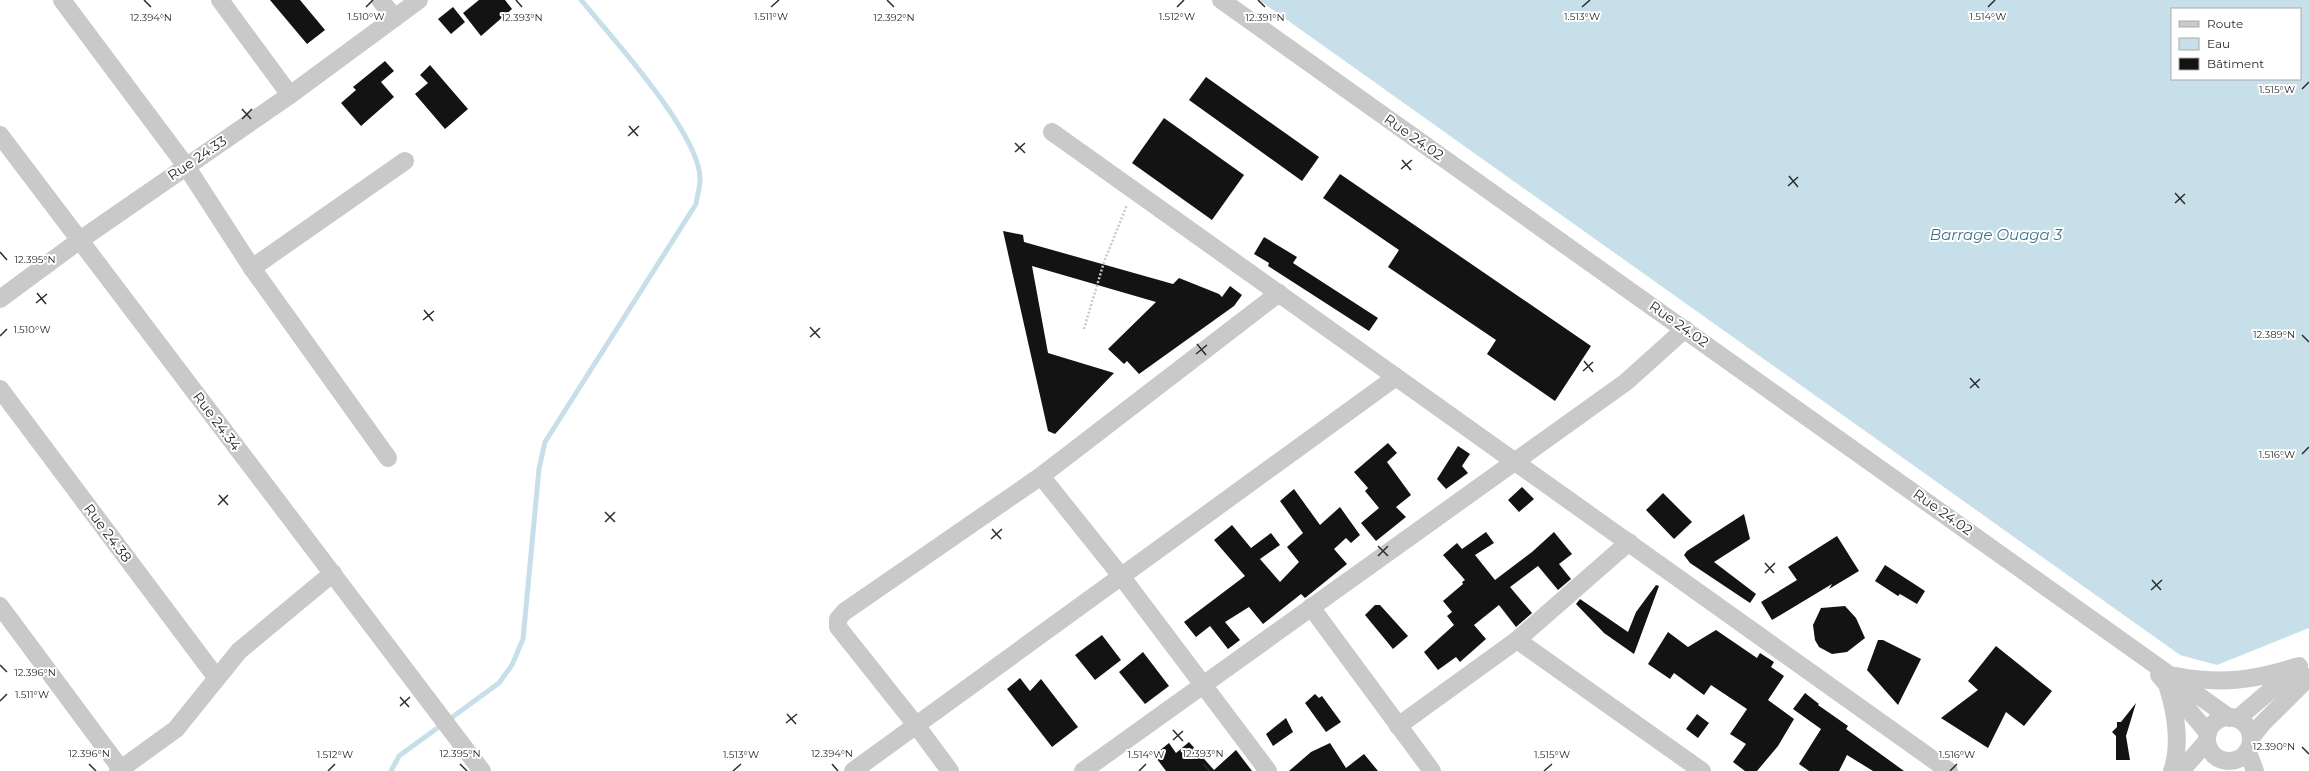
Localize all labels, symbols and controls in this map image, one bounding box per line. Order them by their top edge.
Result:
legend [2171,8,2301,80]
text: 1.510°W [347,10,385,23]
text: 1.511°W [754,10,788,23]
text: 1.512°W [1159,10,1195,23]
text: 1.513°W [1564,10,1600,23]
text: 1.514°W [1970,10,2006,23]
text: 12.394°N [130,11,172,24]
text: 12.393°N [501,11,543,24]
text: 12.392°N [873,11,915,24]
text: 12.391°N [1245,11,1285,24]
text: Route [2207,16,2243,31]
text: Eau [2207,36,2230,51]
text: Bâtiment [2207,56,2264,71]
text: 1.515°W [2259,83,2295,96]
street label: Rue 24.02 [1381,110,1447,164]
street label: Rue 24.33 [164,132,230,184]
water label: Barrage Ouaga 3 [1930,225,2063,244]
text: 12.395°N [14,253,56,266]
street label: Rue 24.02 [1646,297,1712,351]
text: 1.510°W [13,323,51,336]
text: 12.389°N [2253,328,2295,341]
street label: Rue 24.34 [189,388,245,455]
text: 1.516°W [2259,448,2295,461]
street label: Rue 24.02 [1910,485,1976,539]
street label: Rue 24.38 [80,500,136,566]
text: 12.396°N [14,666,56,679]
text: 1.511°W [15,688,49,701]
text: 12.390°N [2253,740,2295,753]
text: 12.396°N [68,747,110,760]
text: 12.395°N [439,747,481,760]
text: 12.394°N [811,747,853,760]
text: 12.393°N [1182,747,1224,760]
text: 1.512°W [317,748,353,761]
text: 1.513°W [723,748,759,761]
text: 1.514°W [1128,748,1164,761]
text: 1.515°W [1534,748,1570,761]
text: 1.516°W [1939,748,1975,761]

